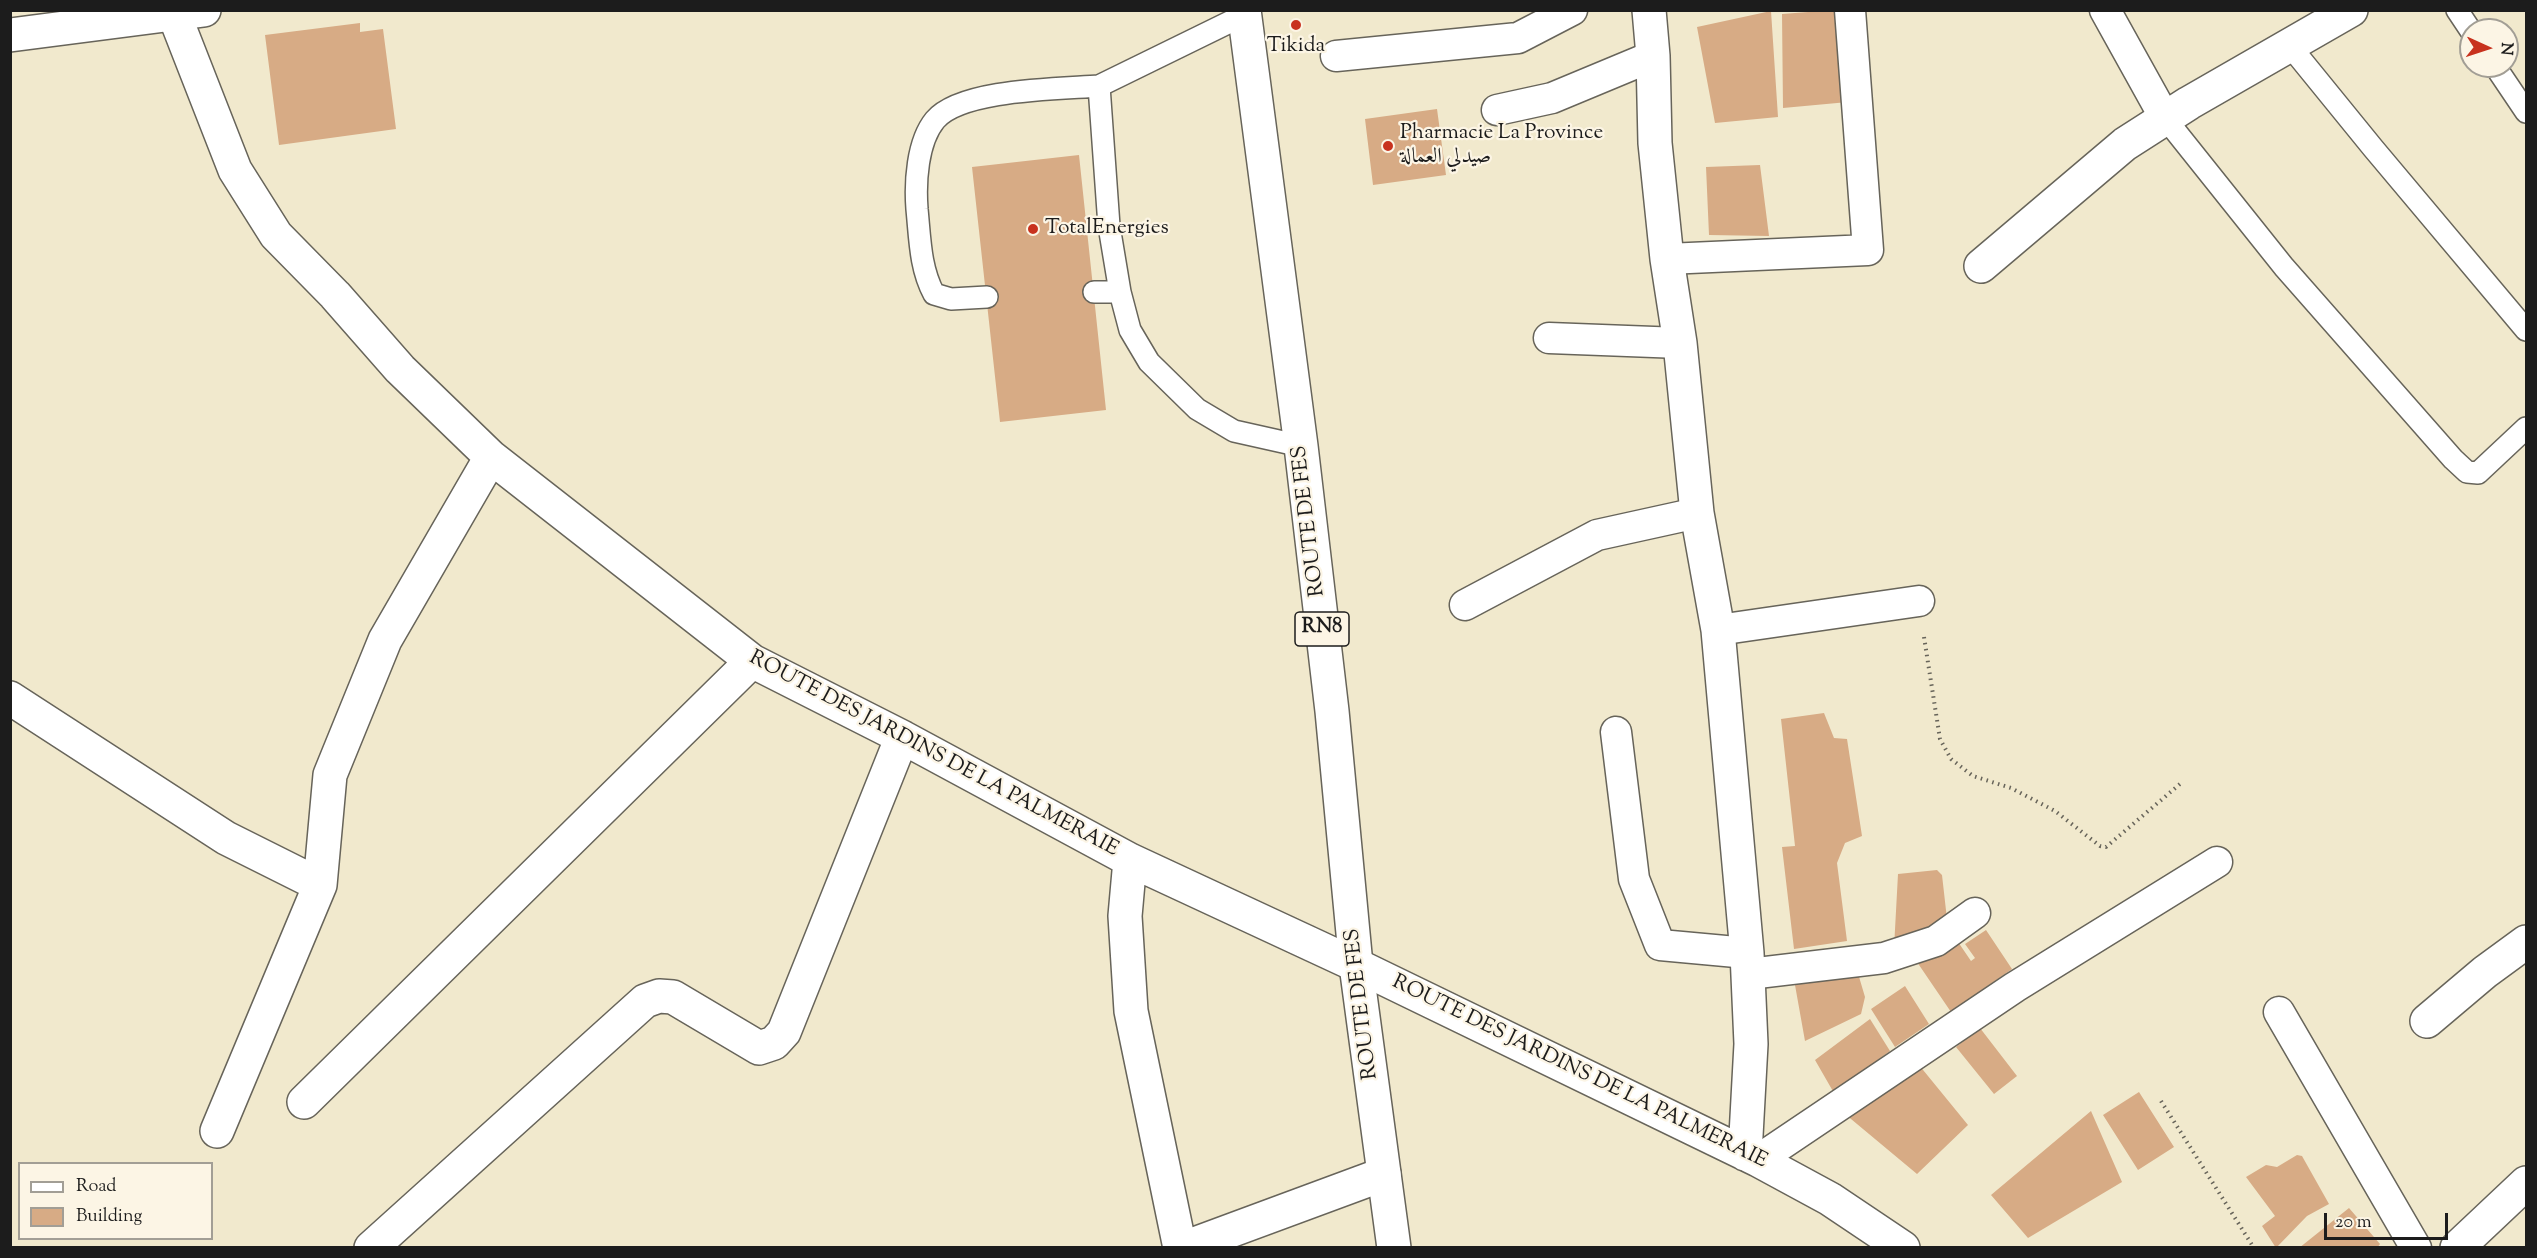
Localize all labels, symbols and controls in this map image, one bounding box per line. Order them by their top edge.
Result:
marker: Tikida [1289,18,1303,32]
north arrow [2459,18,2519,78]
place label: Tikida [1267,34,1325,60]
text: N [2494,42,2517,56]
place label: Pharmacie La Province صيدلي العمالة [1400,121,1603,171]
marker: Pharmacie La Province صيدلي العمالة [1381,139,1395,153]
place label: TotalEnergies [1045,216,1169,242]
marker: TotalEnergies [1026,222,1040,236]
street label: ROUTE DE FES [1288,444,1332,598]
road number: RN8 [1295,612,1349,646]
street label: ROUTE DES JARDINS DE LA PALMERAIE [744,647,1122,863]
street label: ROUTE DE FES [1341,927,1385,1081]
street label: ROUTE DES JARDINS DE LA PALMERAIE [1387,971,1771,1175]
legend [18,1162,213,1240]
text: Road [76,1174,116,1200]
scale bar [2327,1201,2452,1239]
text: Building [76,1204,142,1230]
text: 20 m [2335,1210,2372,1236]

